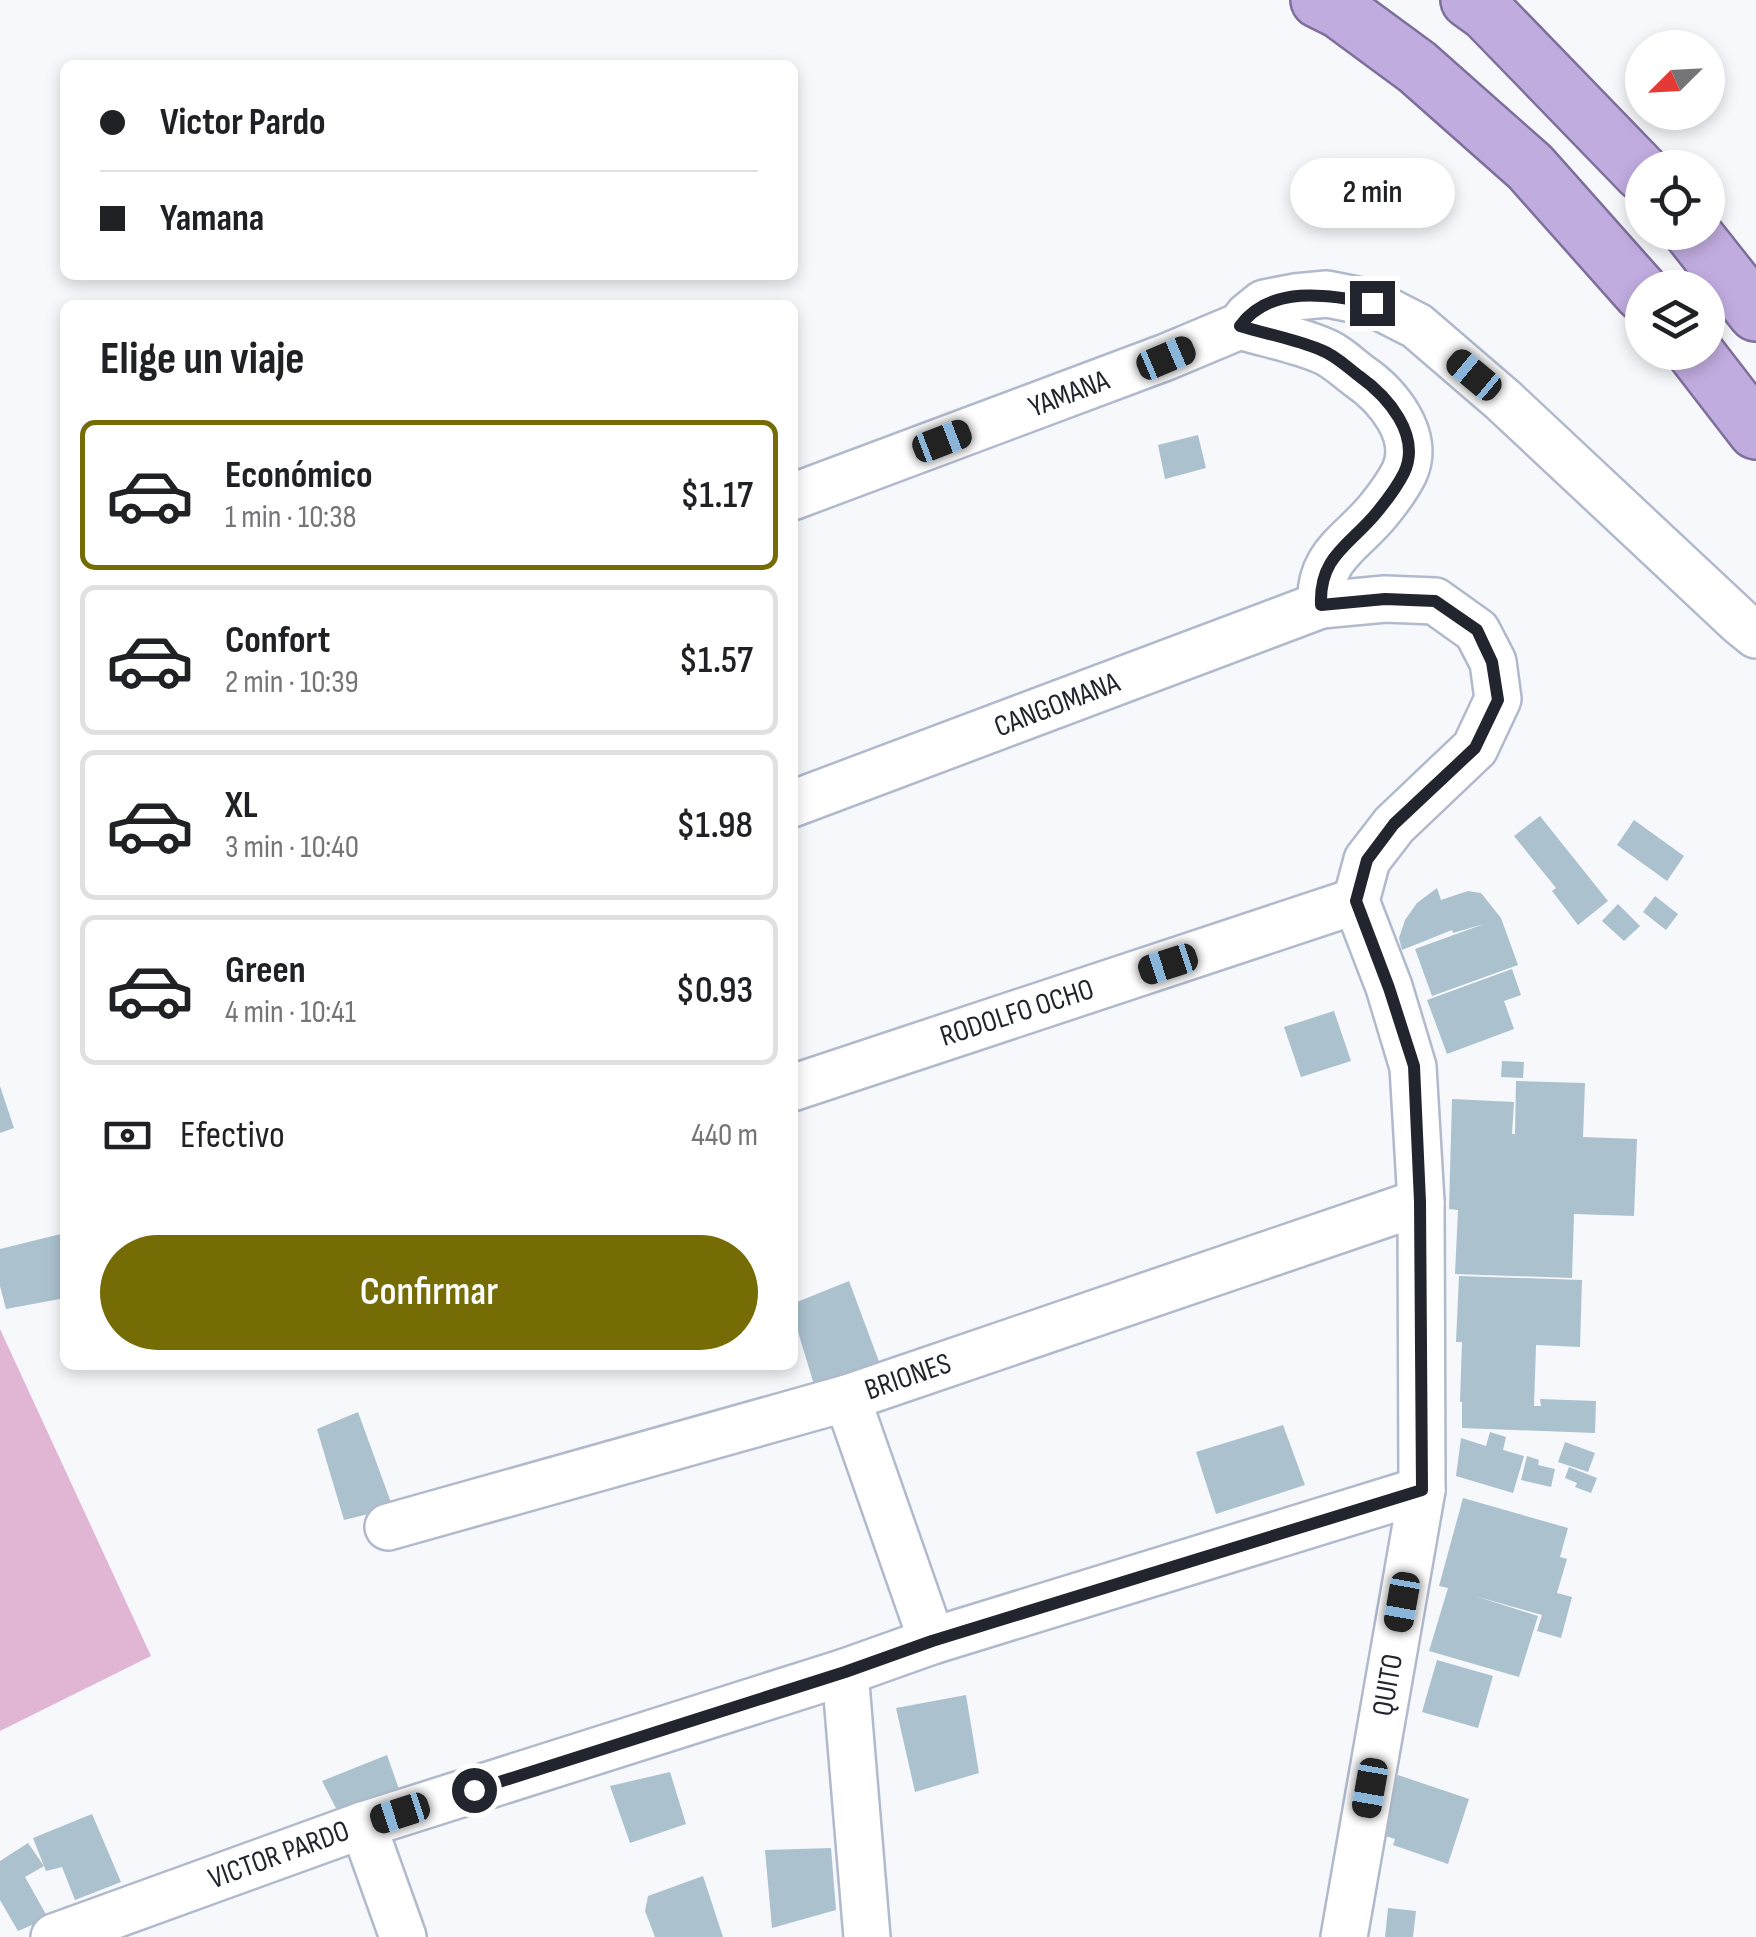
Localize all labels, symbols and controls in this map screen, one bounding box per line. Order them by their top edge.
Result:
north arrow [1625,30,1725,130]
map controls [1625,30,1725,370]
text: Victor Pardo [160,100,326,145]
button: locate [1625,150,1725,250]
callout: 2 min [1290,158,1454,228]
text: 2 min [1343,173,1402,212]
text: Yamana [160,196,264,241]
button: layers [1625,270,1725,370]
route end [1350,281,1395,326]
text: Elige un viaje [100,332,305,387]
car [1133,332,1199,384]
car [1441,344,1507,406]
street label: YAMANA [1024,362,1114,426]
car [909,416,975,466]
icon: car [105,450,195,540]
text: Económico [225,453,373,498]
text: $1.17 [680,473,753,518]
text: 1 min · 10:38 [225,498,357,537]
icon: car [105,615,195,705]
text: Confort [225,618,330,663]
text: $1.57 [679,638,753,683]
text: 2 min · 10:39 [225,663,359,702]
street label: CANGOMANA [989,665,1125,745]
icon: car [105,780,195,870]
text: XL [225,783,258,828]
text: $1.98 [676,803,753,848]
text: 3 min · 10:40 [225,828,359,867]
car [1135,940,1201,988]
icon: car [105,945,195,1035]
text: Green [225,948,306,993]
text: $0.93 [676,968,753,1013]
street label: RODOLFO OCHO [936,971,1098,1055]
text: 4 min · 10:41 [225,993,356,1032]
icon: cash [100,1108,155,1163]
text: Efectivo [180,1113,285,1158]
text: 440 m [691,1116,758,1155]
button: Confirmar [100,1235,758,1350]
street label: BRIONES [860,1346,956,1408]
car [1382,1570,1422,1634]
street label: QUITO [1365,1651,1411,1719]
car [1350,1756,1390,1820]
route start [452,1768,497,1813]
car [367,1789,433,1837]
street label: VICTOR PARDO [204,1813,354,1897]

